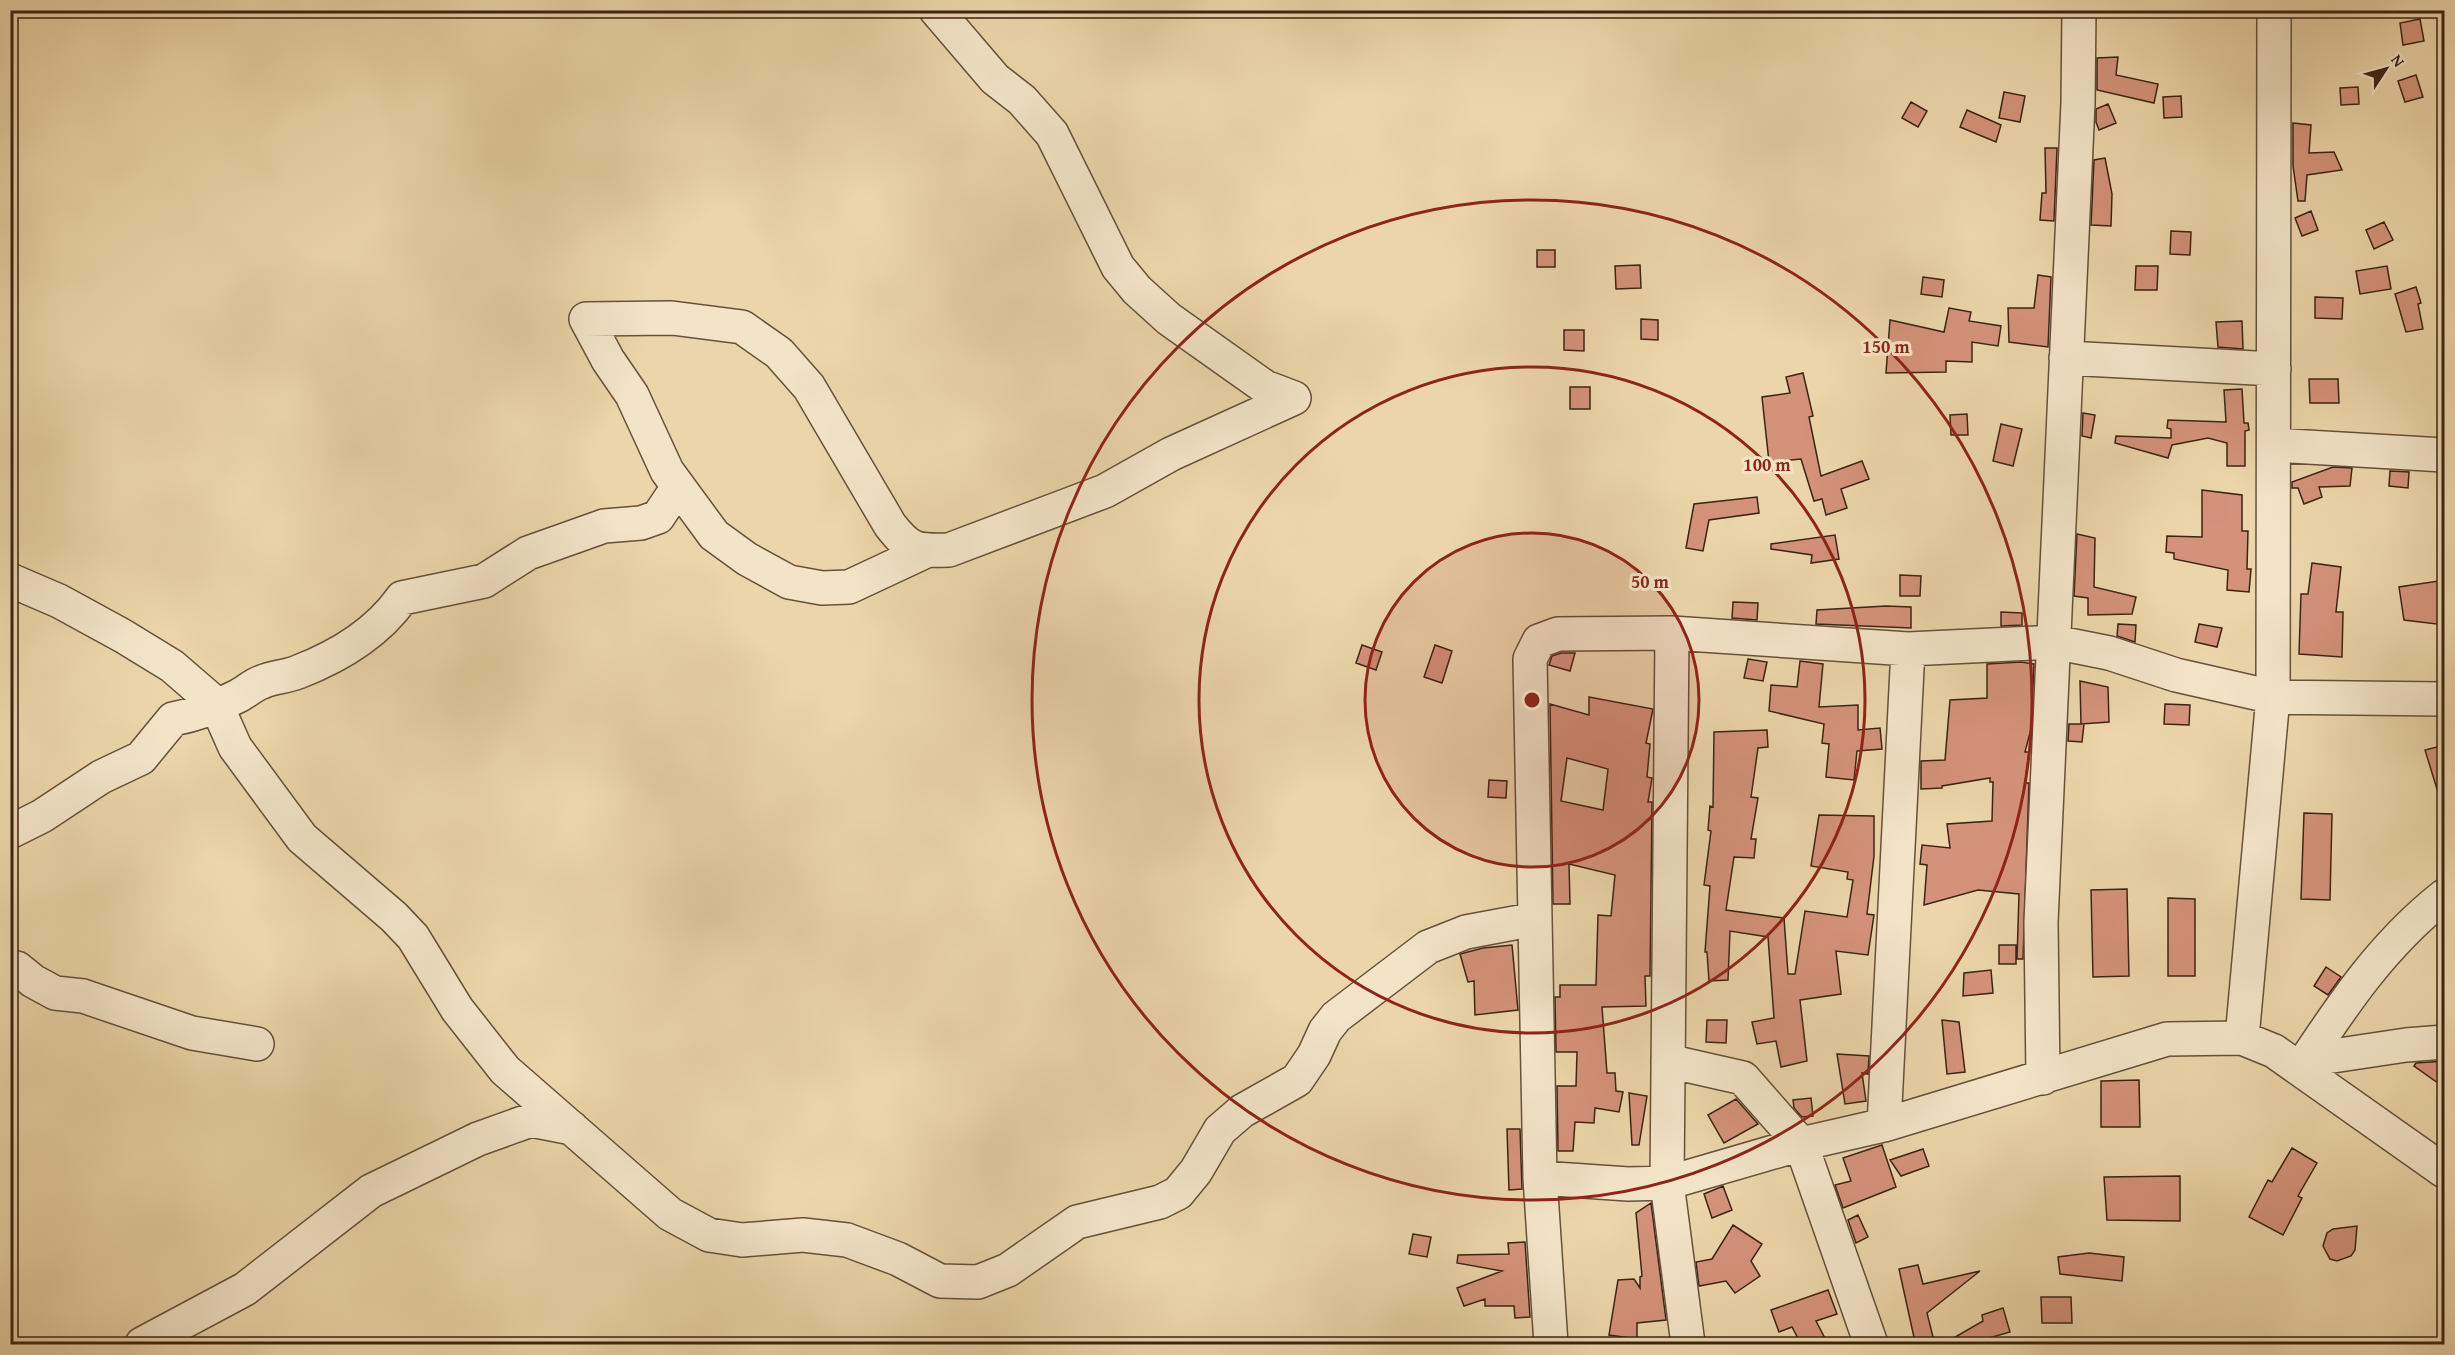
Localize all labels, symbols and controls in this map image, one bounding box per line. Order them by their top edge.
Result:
north arrow [2356,39,2416,99]
text: N [2385,49,2411,72]
text: 150 m [1862,333,1910,360]
text: 100 m [1743,451,1791,478]
text: 50 m [1631,568,1670,595]
centre of rings [1522,690,1542,710]

